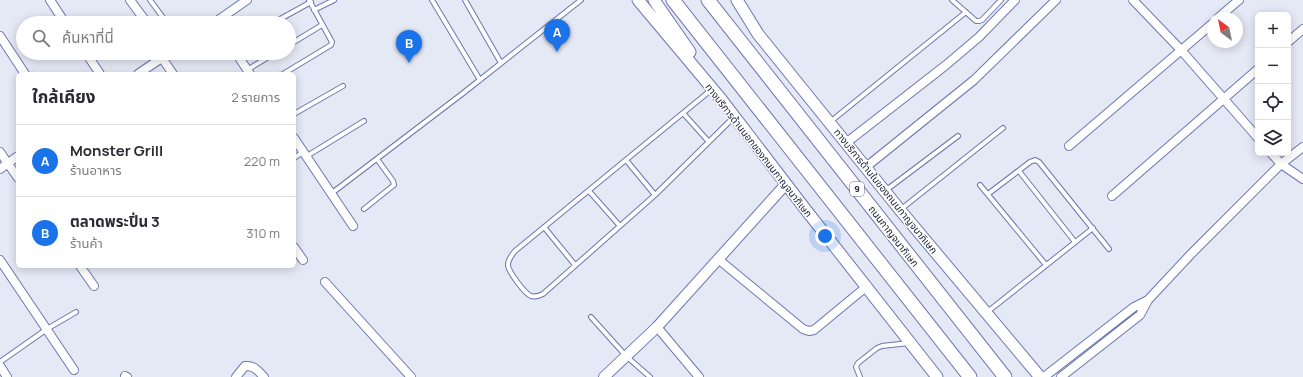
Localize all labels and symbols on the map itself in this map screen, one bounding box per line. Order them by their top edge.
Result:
north arrow [1207,12,1243,48]
pin: A [544,19,570,52]
pin: B [396,30,422,63]
street label: ทางบริการด้านนอกของถนนกาญจนาภิเษก [702,80,816,220]
street label: ทางบริการด้านในของถนนกาญจนาภิเษก [832,126,940,256]
road number: 9 [850,182,864,196]
street label: ถนนกาญจนาภิเษก [866,203,922,269]
your location [815,226,835,246]

